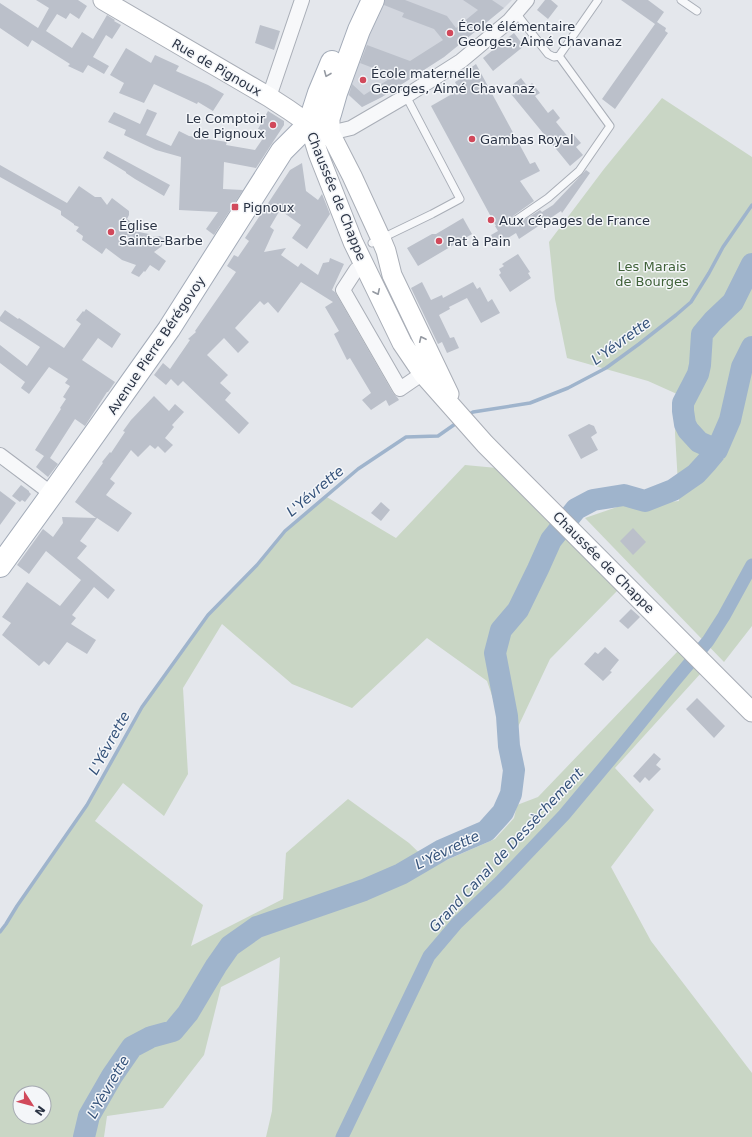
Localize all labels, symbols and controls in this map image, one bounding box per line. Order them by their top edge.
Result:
place label: École élémentaire Georges, Aimé Chavanaz [458,19,622,49]
marker: École élémentaire Georges, Aimé Chavanaz [445,28,455,38]
street label: Rue de Pignoux [169,36,264,99]
place label: École maternelle Georges, Aimé Chavanaz [371,66,535,96]
one-way arrow [324,70,332,78]
marker: École maternelle Georges, Aimé Chavanaz [358,75,368,85]
place label: Le Comptoir de Pignoux [186,111,266,141]
marker: Le Comptoir de Pignoux [268,120,278,130]
street label: Chaussée de Chappe [304,130,369,263]
place label: Gambas Royal [480,132,574,147]
marker: Gambas Royal [467,134,477,144]
place label: Pignoux [243,200,295,215]
marker: Pignoux [230,202,240,212]
place label: Aux cépages de France [499,213,650,228]
marker: Aux cépages de France [486,215,496,225]
place label: Église Sainte-Barbe [119,218,203,248]
marker: Église Sainte-Barbe [106,227,116,237]
place label: Pat à Pain [447,234,511,249]
marker: Pat à Pain [434,236,444,246]
park label: Les Marais de Bourges [615,259,689,289]
street label: Avenue Pierre Bérégovoy [105,273,208,417]
one-way arrow [372,288,380,295]
water label: L'Yévrette [588,314,654,368]
one-way arrow [419,335,427,343]
water label: L'Yévrette [283,463,347,519]
street label: Chaussée de Chappe [550,508,658,616]
water label: L'Yévrette [85,709,133,777]
water label: Grand Canal de Dessèchement [426,764,586,935]
water label: L'Yèvrette [412,828,482,872]
water label: L'Yèvrette [84,1053,132,1121]
north arrow [12,1085,52,1125]
text: N [32,1103,48,1118]

